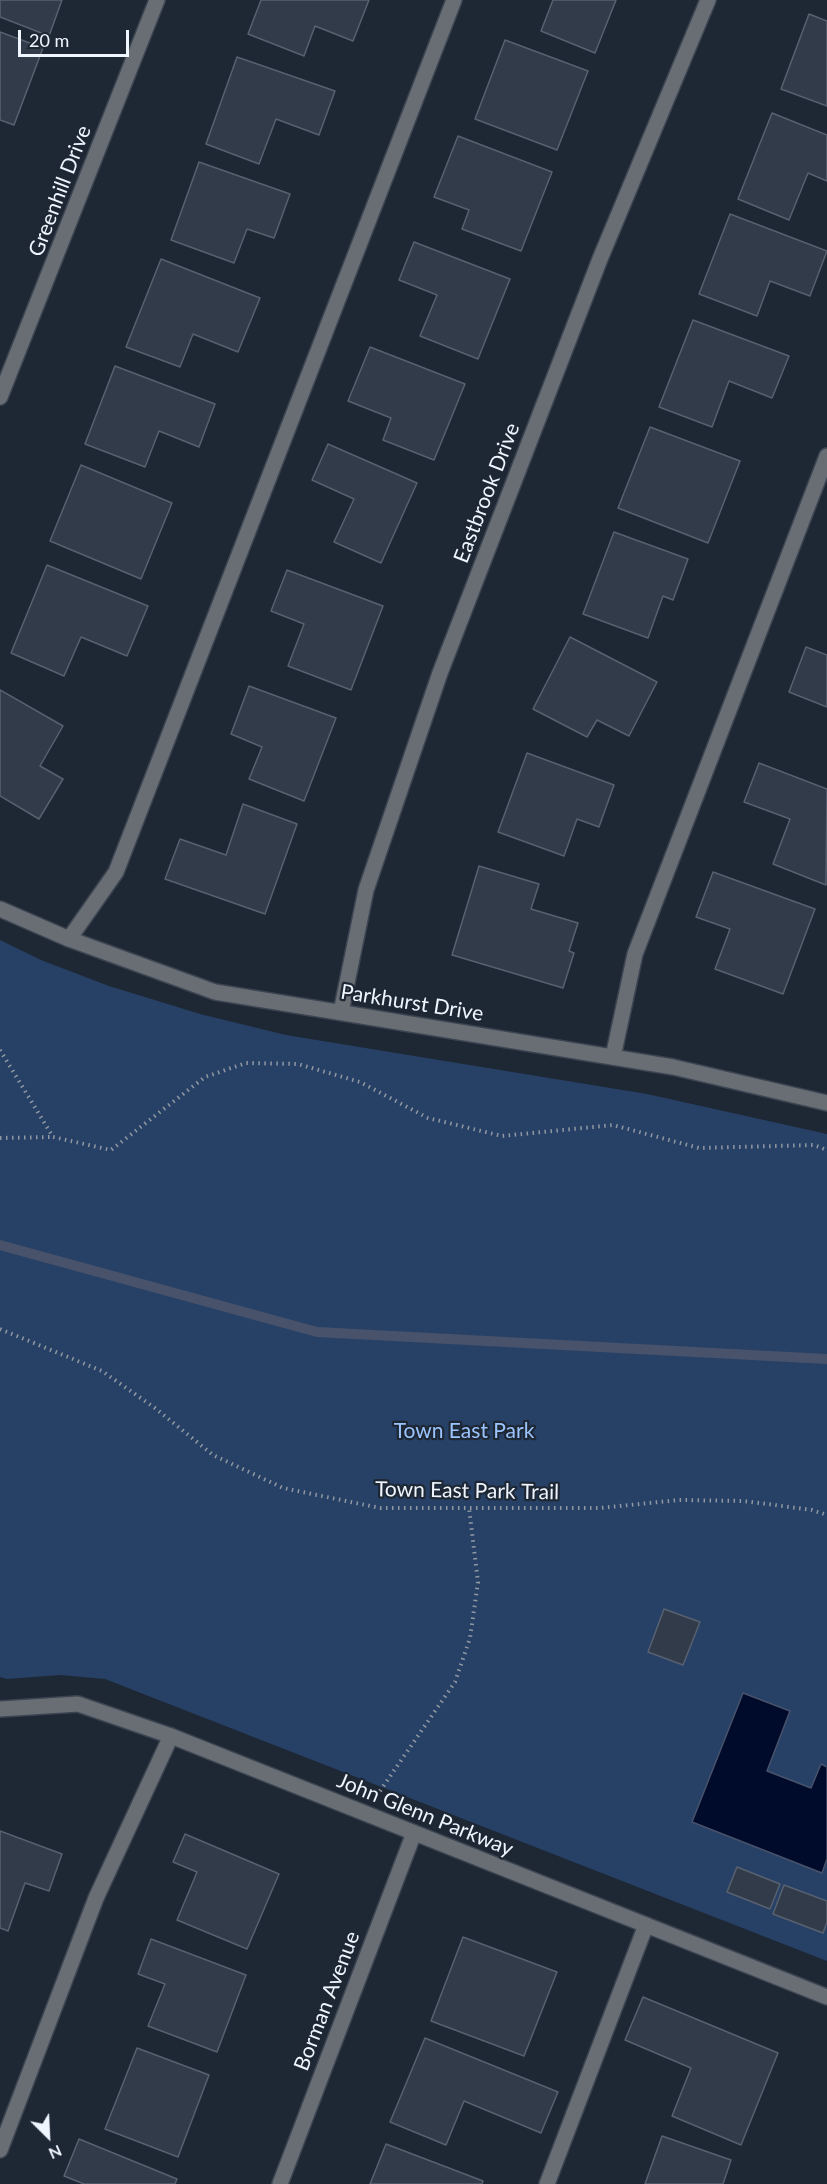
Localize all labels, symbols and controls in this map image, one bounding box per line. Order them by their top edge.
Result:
scale bar [21,18,132,56]
text: 20 m [29,29,69,51]
street label: Greenhill Drive [23,122,97,260]
street label: Eastbrook Drive [449,419,525,567]
street label: Parkhurst Drive [339,979,485,1027]
park label: Town East Park [394,1418,534,1444]
street label: Town East Park Trail [375,1477,559,1505]
street label: John Glenn Parkway [333,1768,517,1862]
street label: Borman Avenue [289,1928,365,2074]
north arrow [18,2106,78,2166]
text: N [46,2142,65,2164]

